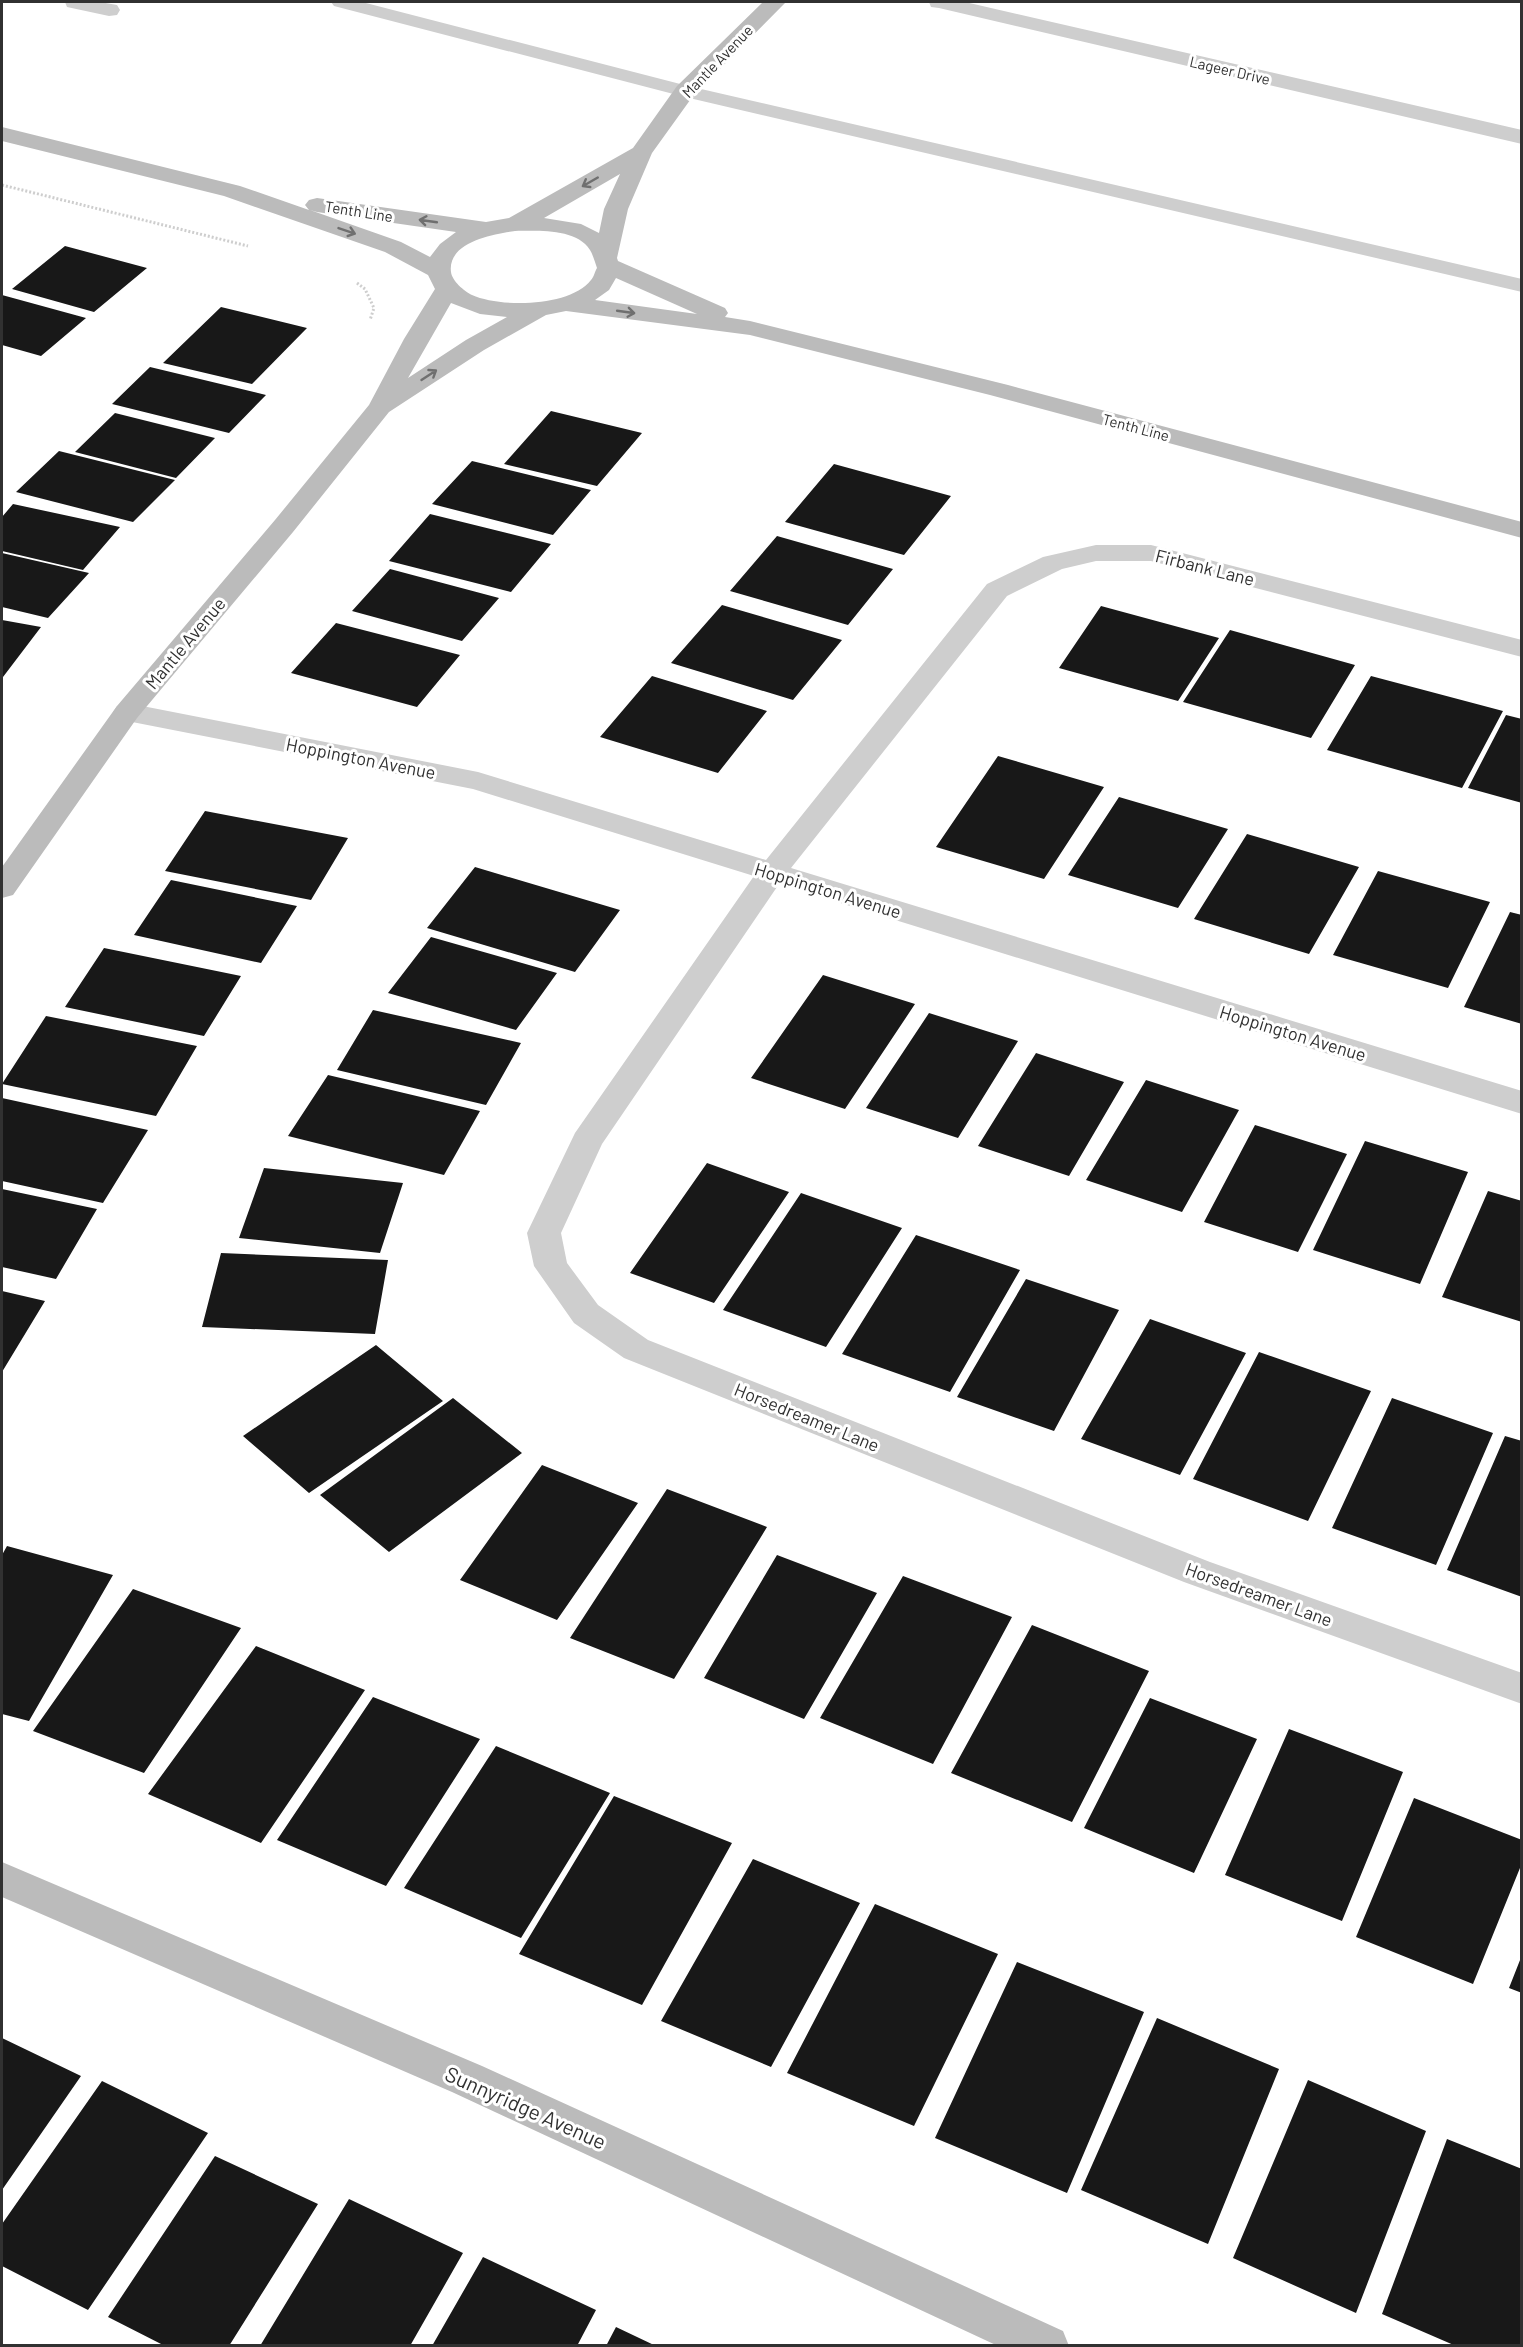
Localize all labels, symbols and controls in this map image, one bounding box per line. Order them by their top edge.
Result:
street label: Mantle Avenue [678,21,756,101]
street label: Lageer Drive [1188,52,1272,88]
one-way arrow [582,177,599,189]
street label: Tenth Line [324,197,394,225]
one-way arrow [419,216,439,227]
one-way arrow [337,226,356,237]
one-way arrow [616,306,636,317]
one-way arrow [421,369,437,381]
street label: Tenth Line [1101,409,1171,445]
street label: Firbank Lane [1153,544,1257,590]
street label: Mantle Avenue [140,593,230,693]
street label: Hoppington Avenue [284,733,438,783]
street label: Hoppington Avenue [752,857,904,923]
street label: Hoppington Avenue [1217,1000,1369,1066]
street label: Horsedreamer Lane [731,1378,883,1456]
street label: Horsedreamer Lane [1183,1557,1335,1631]
street label: Sunnyridge Avenue [442,2060,610,2154]

